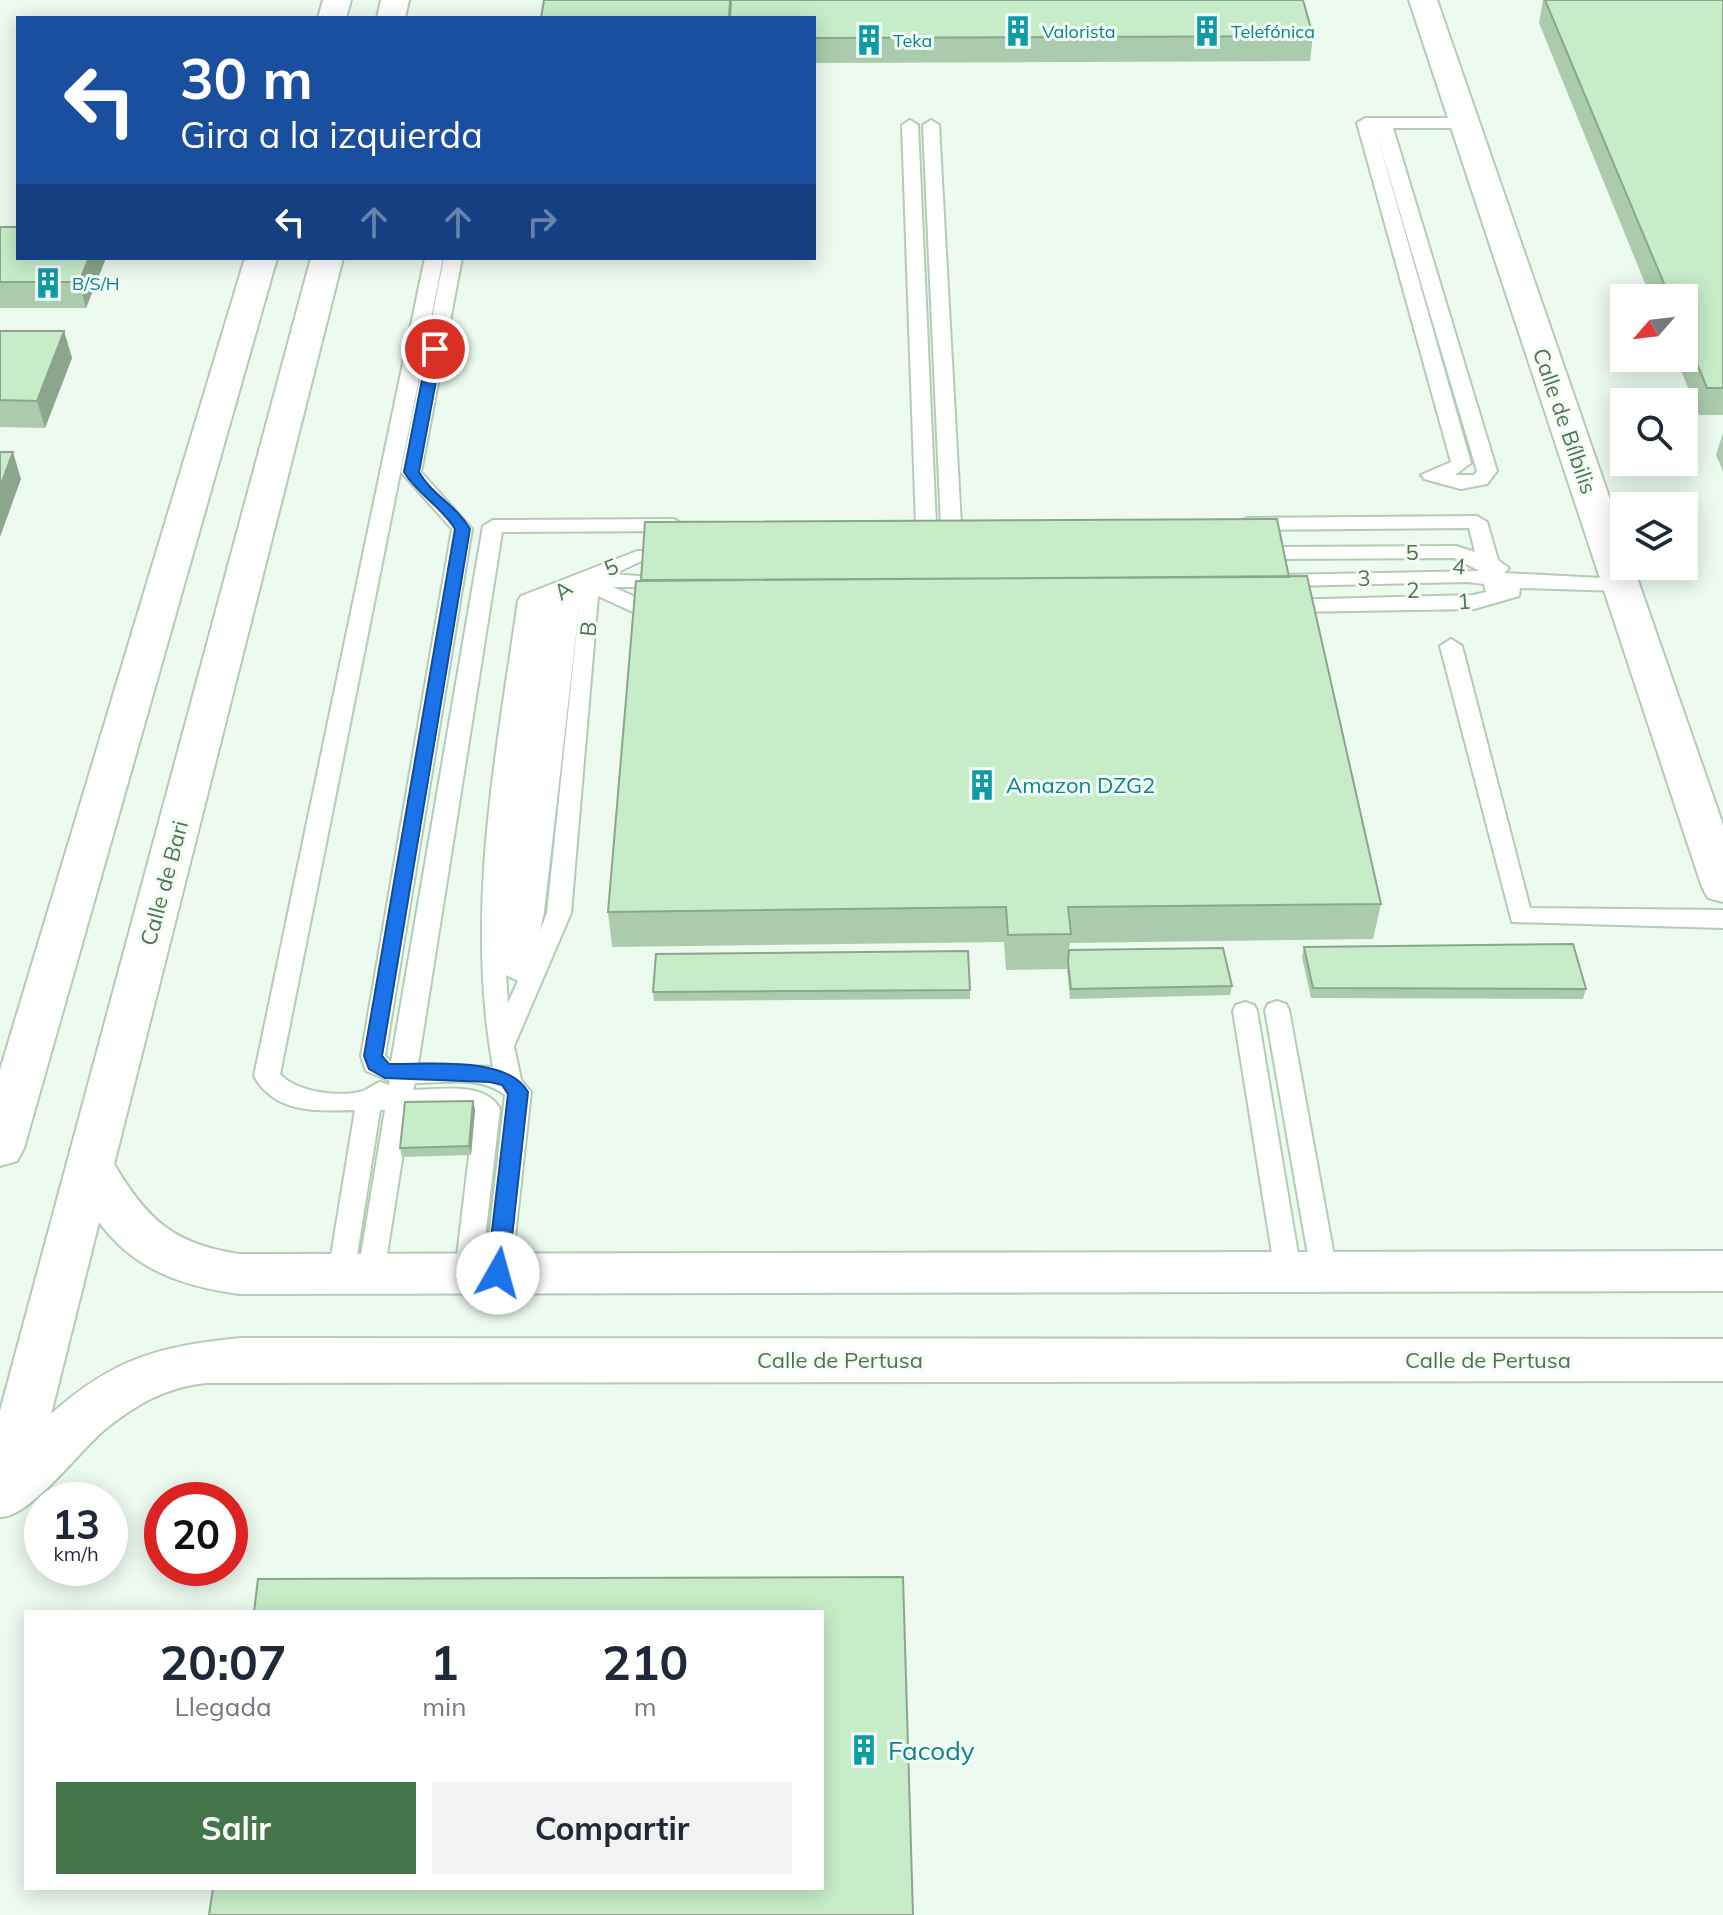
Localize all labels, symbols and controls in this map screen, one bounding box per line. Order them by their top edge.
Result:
building icon: Valorista [1001,14,1035,48]
building icon: Telefónica [1190,14,1224,48]
place label: Valorista [1042,20,1116,43]
place label: Telefónica [1231,20,1315,43]
building icon: Teka [852,23,886,57]
place label: Teka [893,29,932,52]
text: 30 m [180,43,313,113]
icon: left [48,48,152,152]
text: Gira a la izquierda [180,112,483,157]
icon: left [268,200,312,244]
icon: ahead [352,200,396,244]
icon: ahead [436,200,480,244]
icon: right [520,200,564,244]
building icon: B/S/H [31,266,65,300]
place label: B/S/H [72,272,120,295]
north arrow [1610,284,1698,372]
map controls [1610,284,1698,580]
pin [401,315,469,383]
icon: arrive [413,327,457,371]
street label: Calle de Bílbilis [1527,344,1603,498]
button: search [1610,388,1698,476]
button: layers [1610,492,1698,580]
street label: 5 [1405,538,1419,566]
street label: 4 [1451,551,1467,581]
street label: 5 [600,552,622,582]
street label: 3 [1357,564,1371,592]
street label: A [548,574,578,606]
street label: 2 [1406,576,1420,604]
street label: 1 [1456,587,1472,615]
street label: B [573,620,603,638]
building icon: Amazon DZG2 [965,768,999,802]
place label: Amazon DZG2 [1006,771,1155,799]
street label: Calle de Bari [134,817,194,949]
position arrow [456,1231,540,1315]
street label: Calle de Pertusa [757,1346,923,1374]
street label: Calle de Pertusa [1405,1346,1571,1374]
speed limit sign: 20 [144,1482,248,1586]
text: 13 [52,1499,100,1549]
text: km/h [53,1541,99,1566]
text: 20:07 [160,1632,287,1692]
text: 1 [430,1632,459,1692]
text: 210 [602,1632,688,1692]
text: Llegada [175,1690,272,1723]
text: min [422,1690,466,1723]
text: m [634,1690,657,1723]
building icon: Facody [847,1733,881,1767]
place label: Facody [888,1734,975,1767]
button: Salir [56,1782,416,1874]
button: Compartir [432,1782,792,1874]

